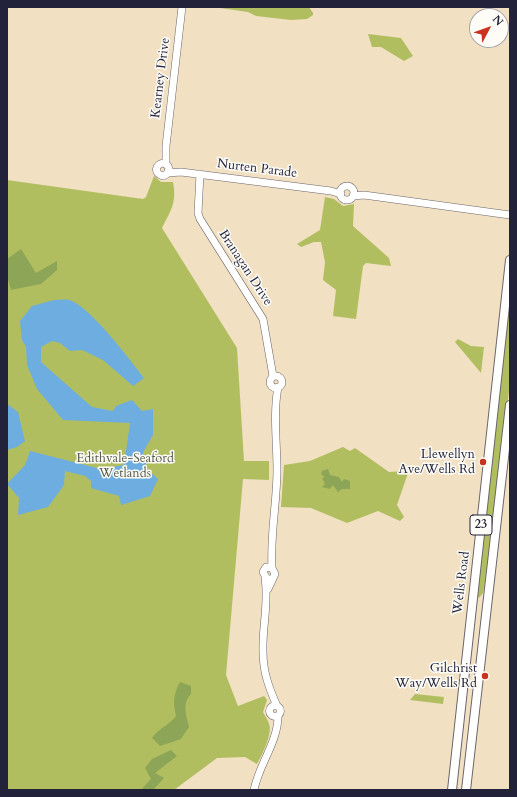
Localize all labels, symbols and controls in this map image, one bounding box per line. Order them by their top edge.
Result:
north arrow [469,8,509,48]
text: N [489,12,506,29]
street label: Kearney Drive [148,37,174,119]
street label: Nurten Parade [216,156,298,182]
street label: Branagan Drive [215,227,275,309]
place label: Llewellyn Ave/Wells Rd [398,447,475,478]
park label: Edithvale-Seaford Wetlands [76,451,174,482]
marker: Llewellyn Ave/Wells Rd [478,457,488,467]
road number: 23 [470,515,492,535]
street label: Wells Road [450,551,474,615]
place label: Gilchrist Way/Wells Rd [395,661,477,692]
marker: Gilchrist Way/Wells Rd [480,671,490,681]

